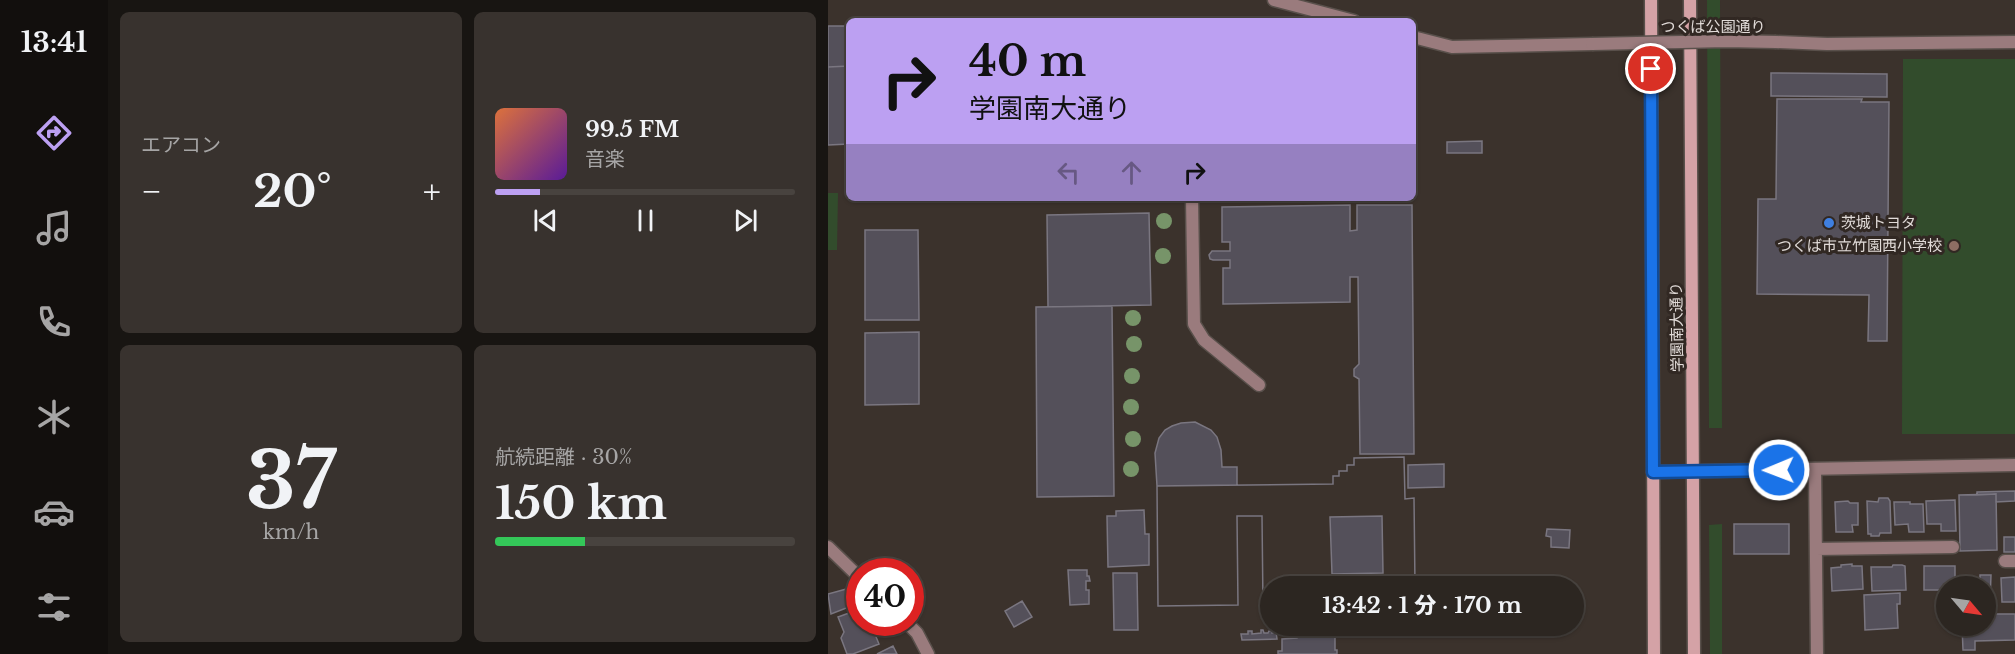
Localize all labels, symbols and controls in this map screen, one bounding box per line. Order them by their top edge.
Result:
street label: つくば公園通り [1660,17,1766,36]
text: 13:41 [21,26,87,59]
text: 40 m [969,35,1086,87]
icon: right [870,42,948,120]
pin [1625,43,1676,94]
icon: arrive [1634,52,1667,85]
text: 学園南大通り [969,92,1131,125]
icon: directions [33,112,75,154]
text: 99.5 FM [585,116,679,143]
text: エアコン [141,133,221,157]
text: 音楽 [585,147,625,171]
icon: left [1052,156,1085,189]
icon: ahead [1115,156,1148,189]
icon: right [1178,156,1211,189]
text: 20° [253,163,332,219]
text: − [141,171,162,212]
text: + [423,171,441,212]
icon: previous [529,204,562,237]
icon: pause [629,204,662,237]
icon: next [729,204,762,237]
icon: music [33,207,75,249]
place label: 茨城トヨタ [1841,213,1916,232]
marker: 茨城トヨタ [1822,216,1836,230]
place label: つくば市立竹園西小学校 [1777,236,1942,255]
marker: つくば市立竹園西小学校 [1947,239,1961,253]
street label: 学園南大通り [1666,282,1687,372]
icon: phone [33,301,75,343]
icon: climate [33,396,75,438]
text: 37 [246,432,336,529]
position arrow [1747,438,1811,502]
text: 航続距離 · 30% [495,445,632,469]
text: 150 km [495,475,667,531]
icon: car [33,491,75,533]
text: km/h [263,520,319,544]
speed limit sign: 40 [846,558,924,636]
north arrow [1936,576,1996,636]
map controls [1936,576,1996,636]
icon: filters [33,586,75,628]
text: 13:42 · 1 分 · 170 m [1322,592,1522,619]

